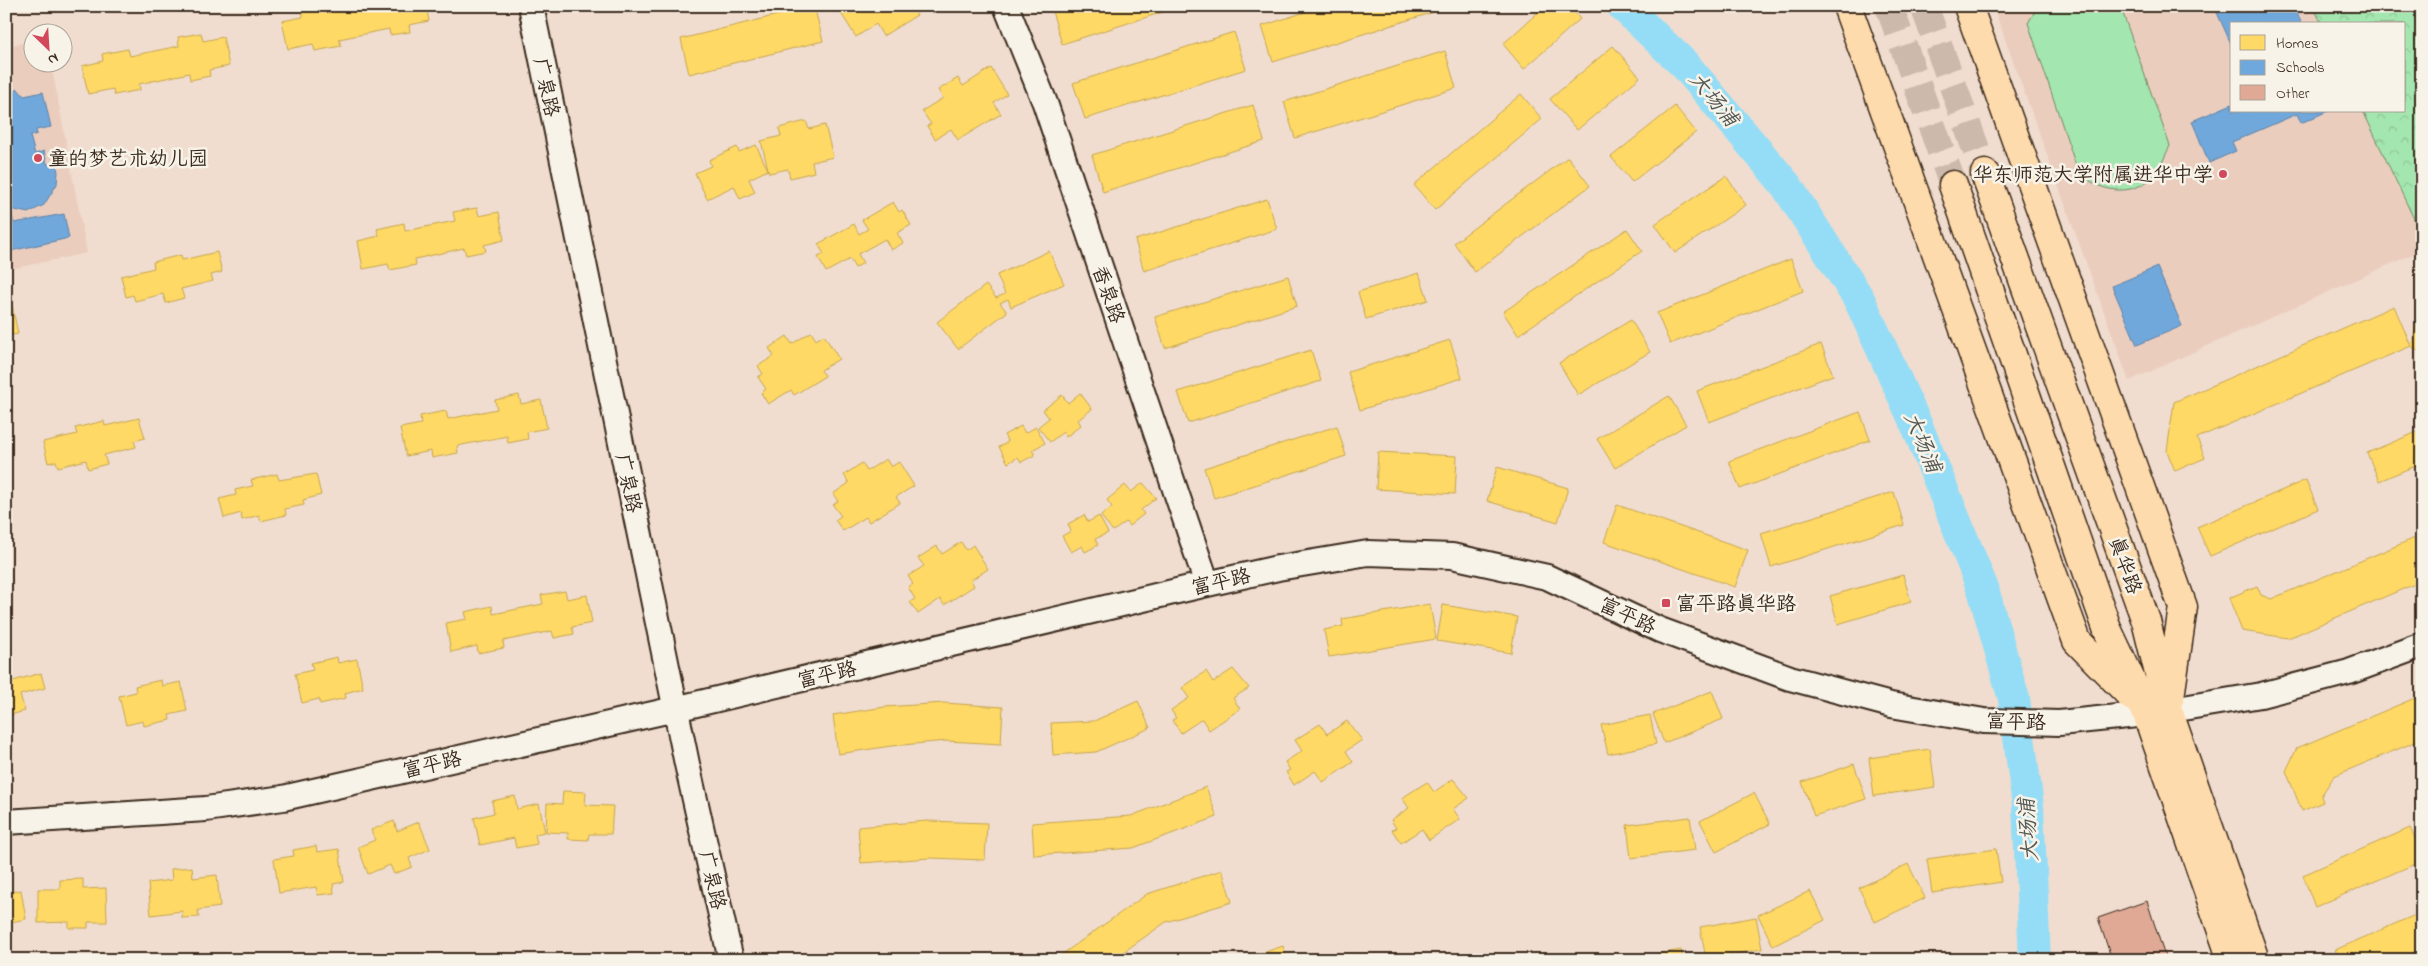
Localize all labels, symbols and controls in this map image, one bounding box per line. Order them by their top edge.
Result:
north arrow [22,22,72,72]
legend [2230,22,2406,112]
text: Homes [2276,33,2319,55]
text: N [44,47,62,70]
street label: 广泉路 [524,55,565,121]
text: Schools [2276,57,2325,79]
water label: 大场浦 [1681,67,1746,136]
text: Other [2276,83,2310,105]
place label: 童的梦艺术幼儿园 [48,146,208,175]
marker: 童的梦艺术幼儿园 [32,152,44,164]
place label: 华东师范大学附属进华中学 [1973,162,2213,191]
marker: 华东师范大学附属进华中学 [2217,168,2229,180]
street label: 香泉路 [1083,262,1130,329]
water label: 大场浦 [1895,408,1948,480]
street label: 广泉路 [606,451,647,517]
street label: 真华路 [2100,533,2148,600]
street label: 富平路 [1189,562,1255,604]
street label: 富平路 [1594,591,1661,644]
place label: 富平路真华路 [1676,591,1797,620]
marker: 富平路真华路 [1660,597,1672,609]
street label: 富平路 [795,655,861,697]
street label: 富平路 [1985,708,2047,739]
street label: 富平路 [400,745,466,787]
water label: 大场浦 [2013,794,2047,862]
street label: 广泉路 [690,848,732,914]

